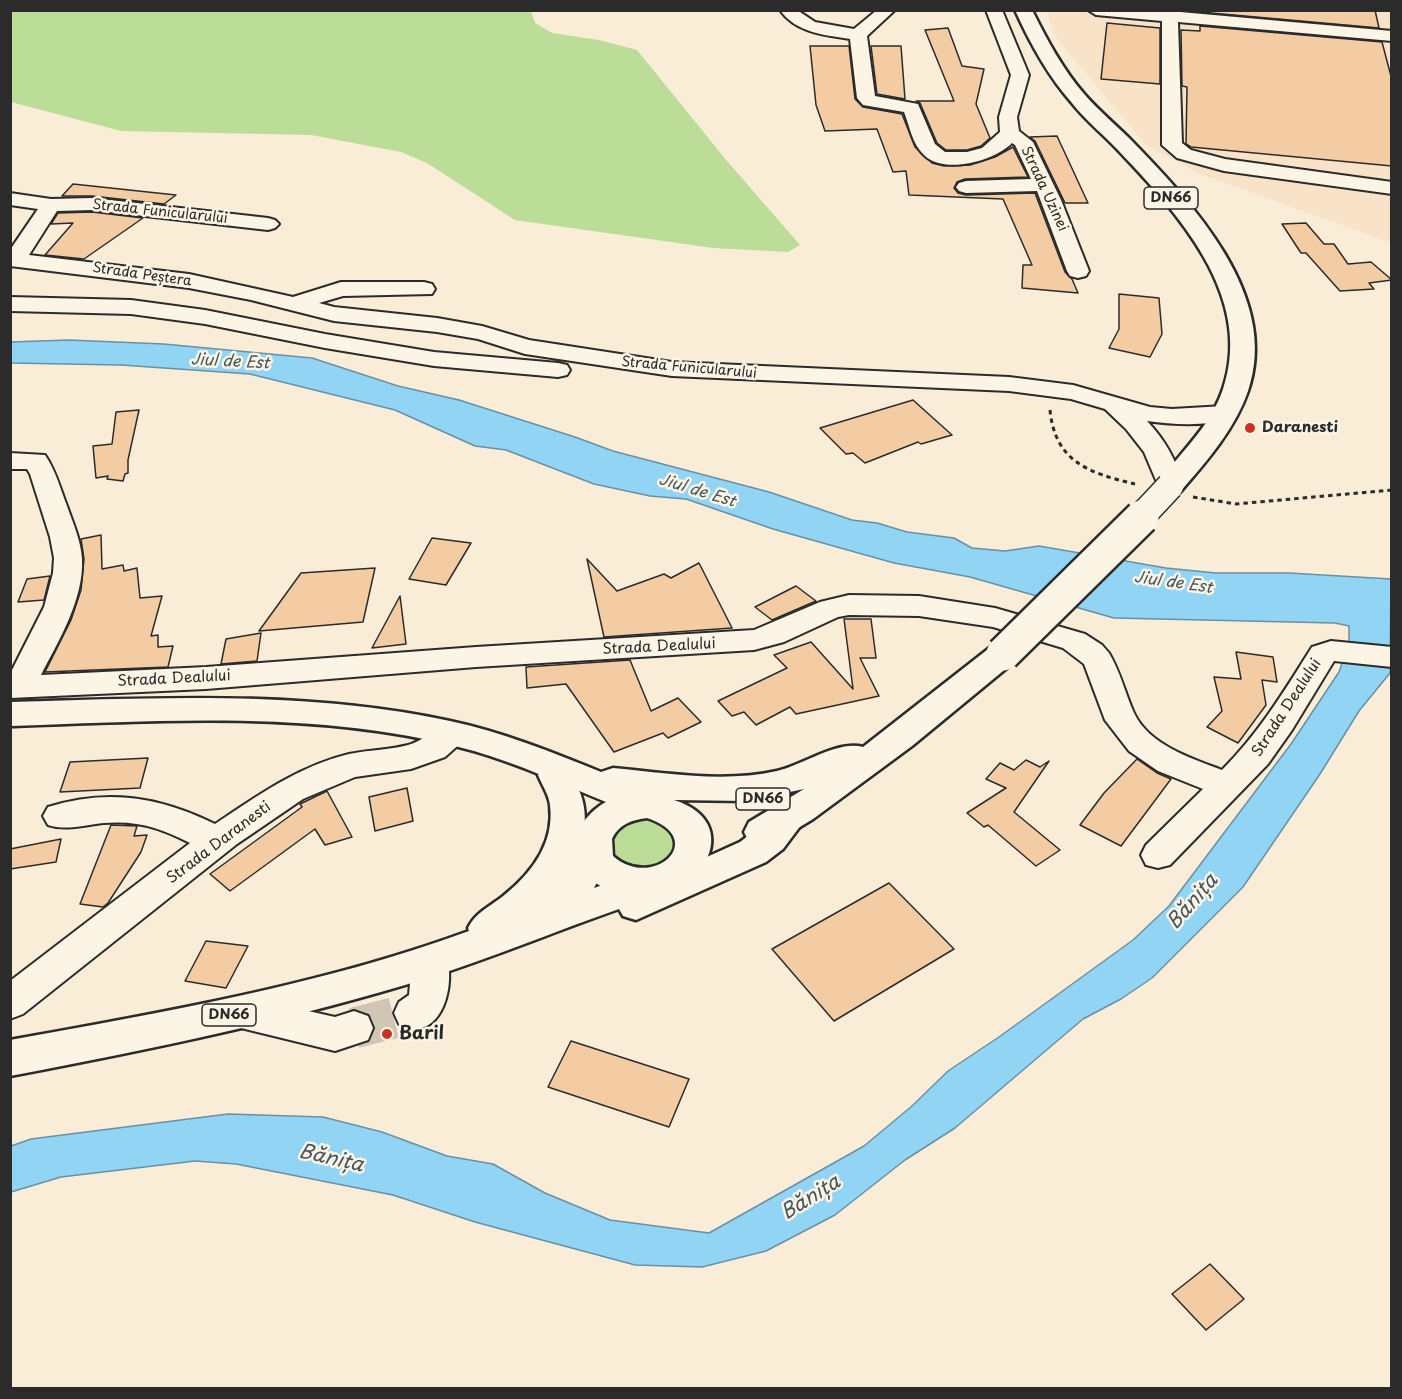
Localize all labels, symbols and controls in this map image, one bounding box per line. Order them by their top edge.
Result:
street label: Strada Uzinei [1017,144,1071,234]
road number: DN66 [1144,187,1198,209]
street label: Strada Funicularului [91,197,229,227]
street label: Strada Peștera [91,260,193,290]
water label: Jiul de Est [190,350,270,374]
street label: Strada Funicularului [621,354,757,382]
place label: Daranesti [1262,419,1338,437]
marker: Daranesti [1243,421,1257,435]
water label: Jiul de Est [657,470,737,512]
water label: Jiul de Est [1133,568,1213,598]
street label: Strada Dealului [602,635,716,659]
street label: Strada Dealului [1249,656,1325,760]
street label: Strada Dealului [117,667,231,691]
road number: DN66 [736,788,790,810]
street label: Strada Daranesti [163,798,275,888]
water label: Bănița [1163,870,1223,934]
road number: DN66 [202,1004,256,1026]
place label: Baril [399,1023,444,1045]
marker: Baril [380,1027,394,1041]
water label: Bănița [297,1140,365,1178]
water label: Bănița [777,1171,845,1225]

